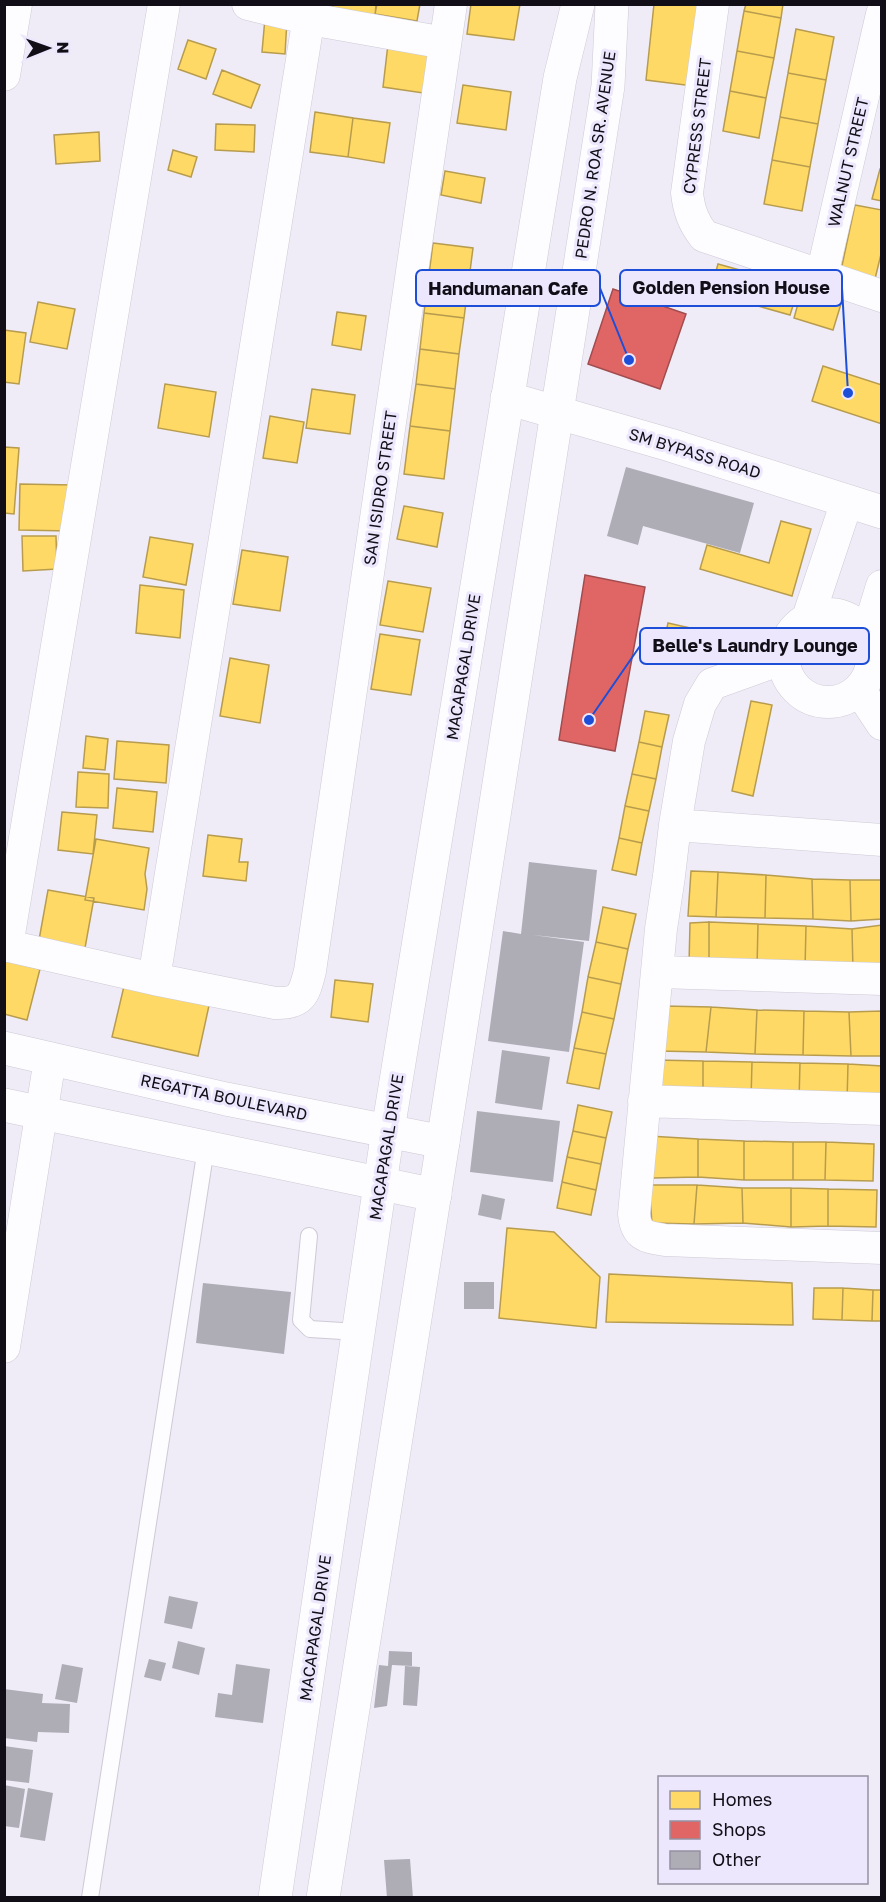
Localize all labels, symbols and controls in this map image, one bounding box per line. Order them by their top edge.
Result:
north arrow [18,18,78,78]
text: N [53,41,73,54]
street label: PEDRO N. ROA SR. AVENUE [571,50,619,260]
street label: CYPRESS STREET [679,57,715,195]
street label: WALNUT STREET [823,95,873,229]
callout: Handumanan Cafe [416,270,600,306]
callout: Golden Pension House [620,270,842,306]
text: Golden Pension House [632,276,830,298]
text: Handumanan Cafe [428,277,588,299]
street label: SAN ISIDRO STREET [359,409,401,566]
street label: SM BYPASS ROAD [627,423,763,483]
street label: MACAPAGAL DRIVE [442,593,484,741]
callout: Belle's Laundry Lounge [640,628,869,664]
text: Belle's Laundry Lounge [652,634,858,656]
street label: REGATTA BOULEVARD [139,1070,309,1124]
street label: MACAPAGAL DRIVE [365,1073,407,1221]
street label: MACAPAGAL DRIVE [295,1554,335,1702]
legend [658,1776,868,1884]
text: Homes [712,1788,772,1810]
text: Shops [712,1818,766,1840]
text: Other [712,1848,761,1870]

